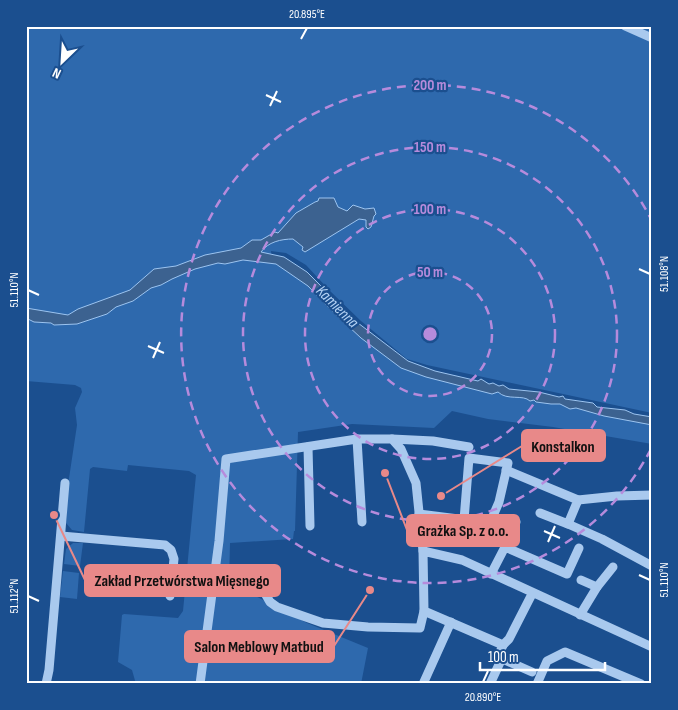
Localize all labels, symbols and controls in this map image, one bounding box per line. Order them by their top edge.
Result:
text: 20.895°E [289,7,325,22]
north arrow [38,38,88,88]
text: N [50,64,64,83]
text: 200 m [413,76,447,95]
text: 150 m [414,138,446,157]
text: 100 m [414,200,446,219]
text: 51.108°N [657,256,672,292]
text: 50 m [417,263,443,282]
text: 51.110°N [7,272,22,308]
water label: Kamienna [312,282,363,333]
centre of rings [421,325,439,343]
callout: Konstalkon [522,430,605,461]
text: Konstalkon [531,438,595,457]
callout: Grażka Sp. z o.o. [407,515,519,546]
text: Grażka Sp. z o.o. [417,522,509,541]
text: 51.110°N [657,562,672,598]
callout: Zakład Przetwórstwa Mięsnego [85,565,280,596]
text: Zakład Przetwórstwa Mięsnego [94,572,270,591]
text: 51.112°N [7,579,22,613]
callout: Salon Meblowy Matbud [185,631,334,662]
text: Salon Meblowy Matbud [194,638,324,657]
scale bar [480,640,606,672]
text: 100 m [488,648,519,667]
text: 20.890°E [465,690,501,705]

